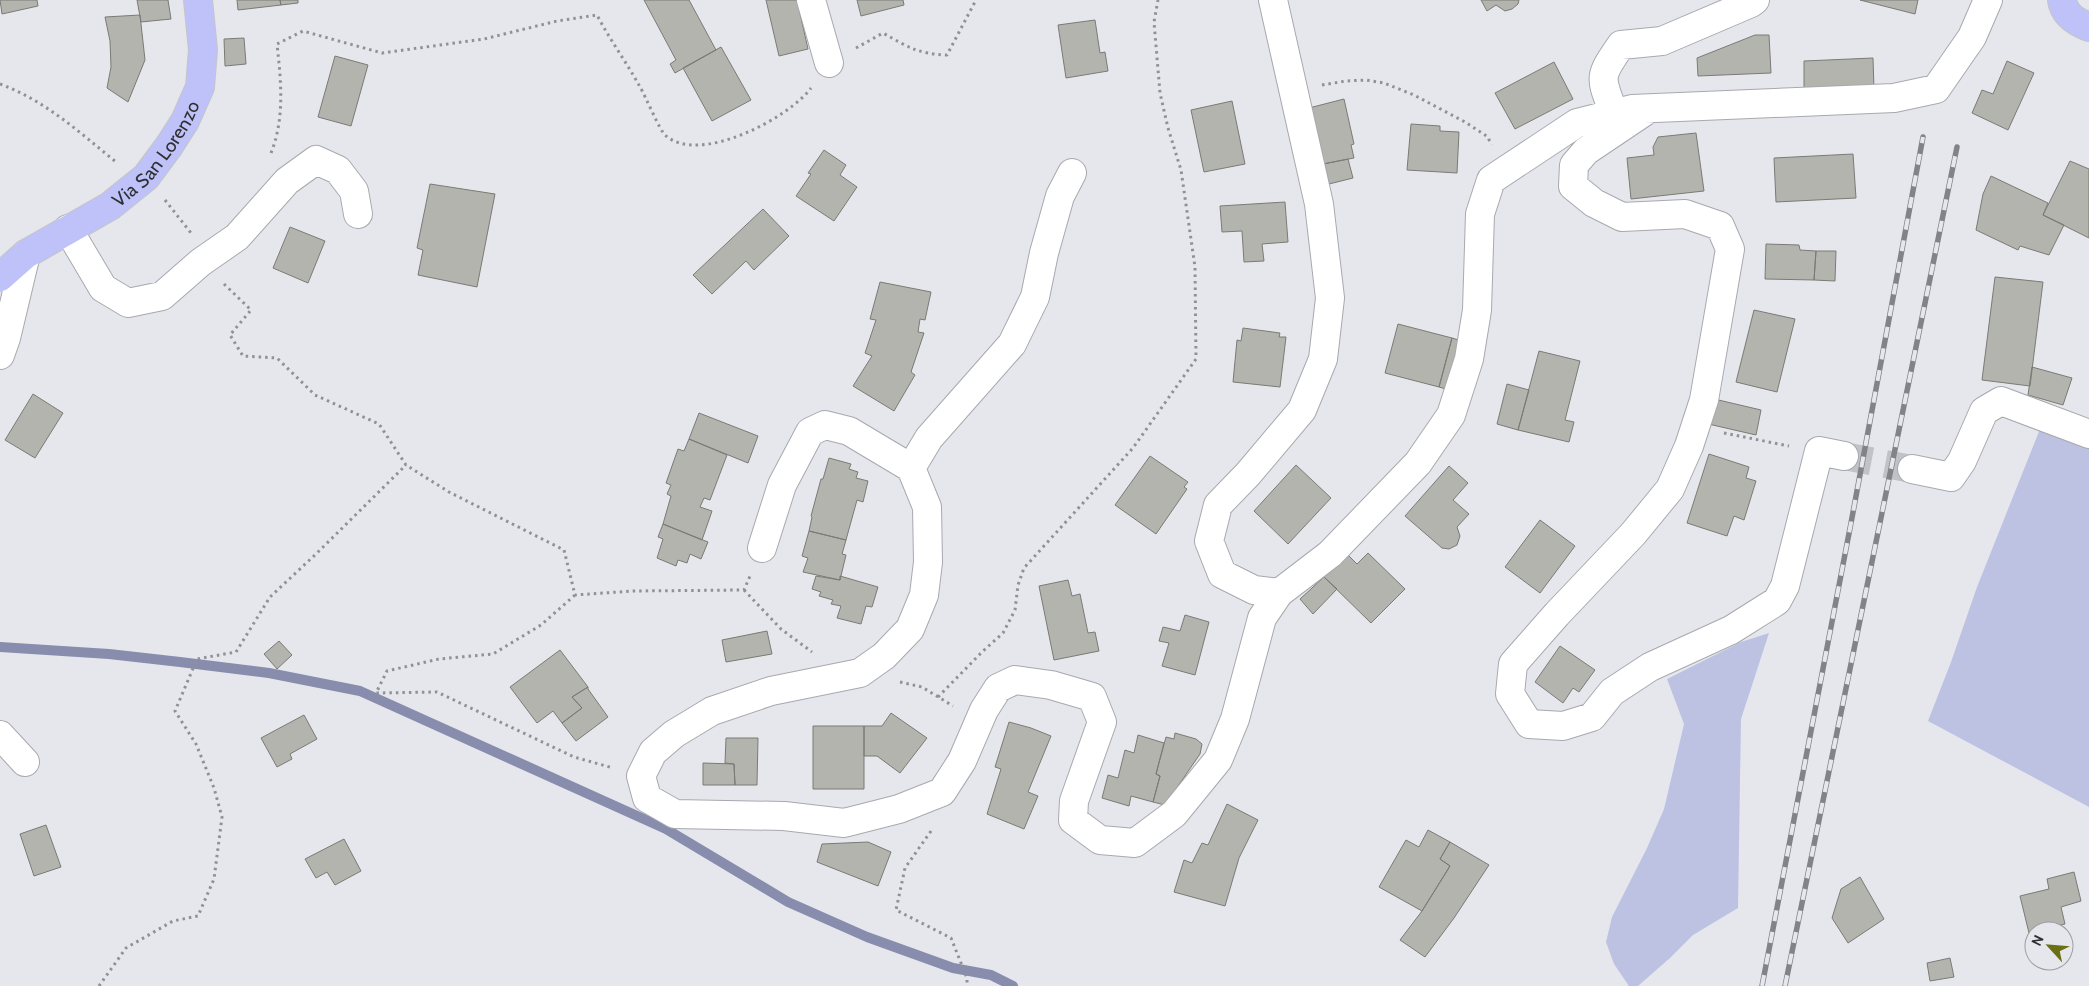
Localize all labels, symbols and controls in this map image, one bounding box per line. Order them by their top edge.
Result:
street label: Via San Lorenzo [107,97,204,212]
north arrow [2024,921,2074,971]
text: N [2027,932,2048,949]

